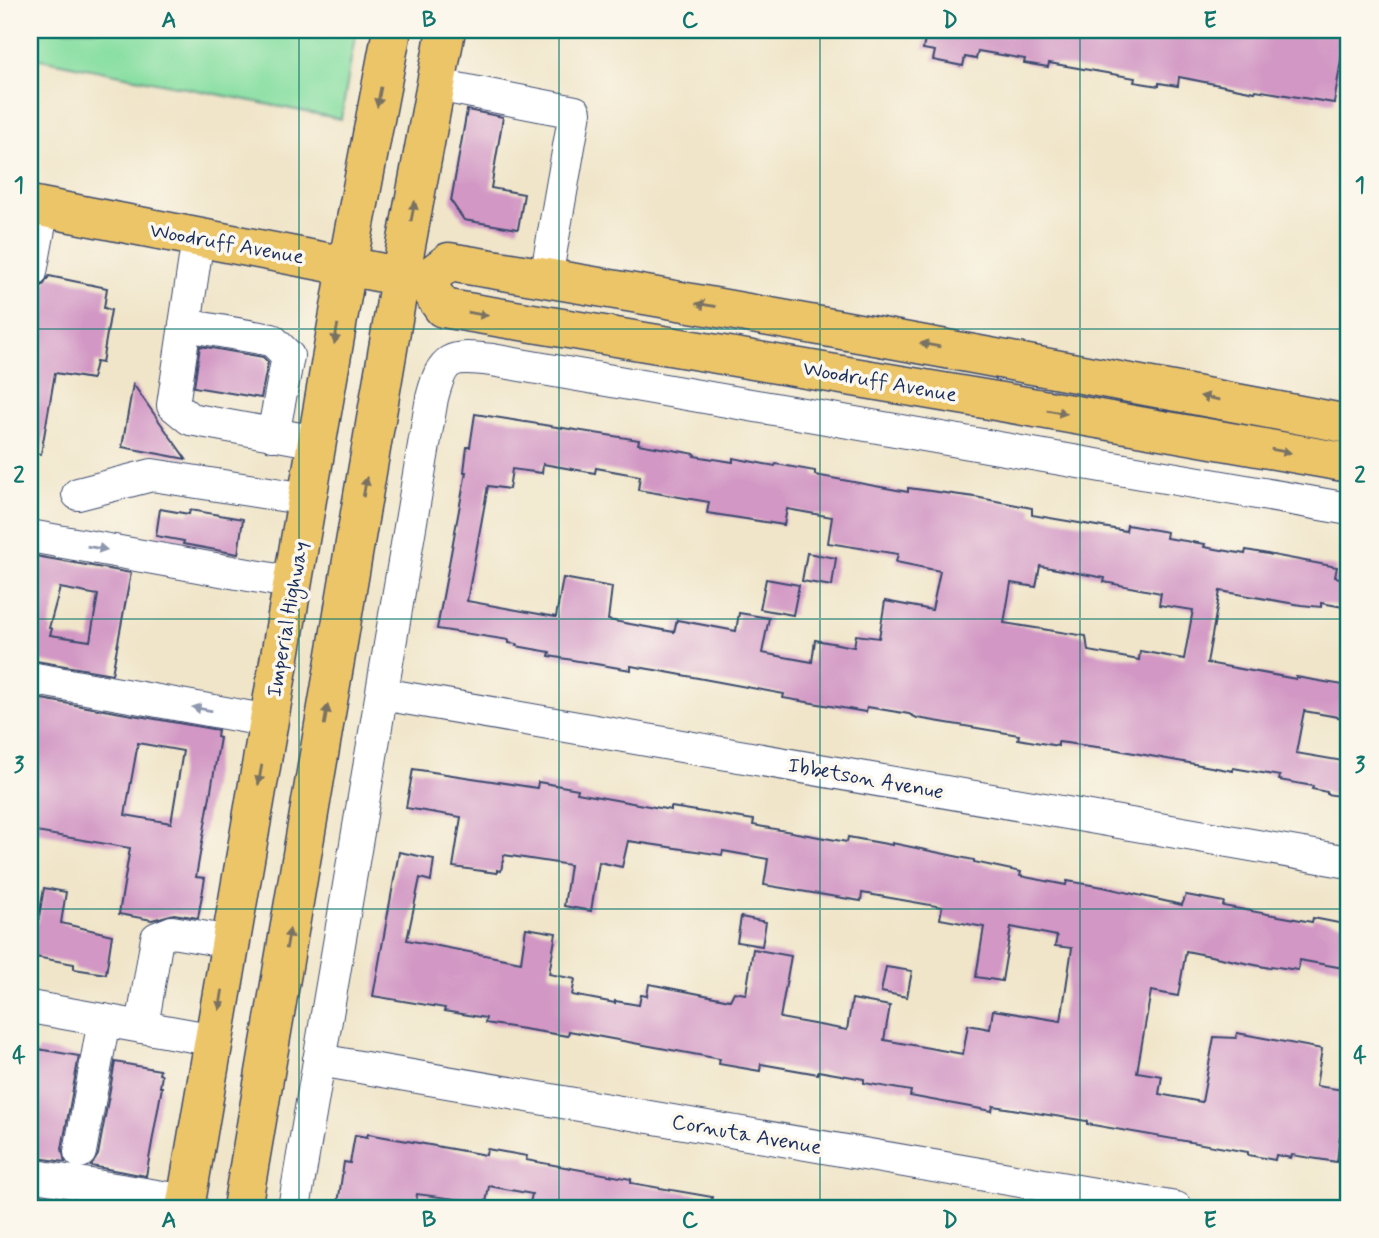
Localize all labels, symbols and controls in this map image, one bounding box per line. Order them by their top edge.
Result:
text: A [161,6,177,36]
text: B [422,6,437,36]
text: C [682,6,699,36]
text: D [942,6,958,36]
text: E [1203,6,1217,36]
one-way arrow [374,86,385,108]
text: 1 [14,171,24,201]
text: 1 [1355,171,1365,201]
one-way arrow [407,200,418,222]
street label: Woodruff Avenue [148,217,306,271]
one-way arrow [695,299,717,310]
one-way arrow [467,309,489,320]
one-way arrow [330,323,341,345]
one-way arrow [919,339,941,350]
street label: Woodruff Avenue [801,355,959,409]
one-way arrow [1199,392,1221,403]
one-way arrow [1046,407,1068,418]
one-way arrow [1270,446,1292,457]
text: 2 [13,461,25,491]
text: 2 [1354,461,1366,491]
one-way arrow [360,476,371,498]
street label: Imperial Highway [261,539,316,699]
one-way arrow [86,543,108,554]
one-way arrow [191,703,213,714]
one-way arrow [321,704,332,726]
text: 3 [14,751,25,781]
text: 3 [1355,751,1366,781]
street label: Ibbetson Avenue [786,752,946,806]
one-way arrow [254,765,265,787]
one-way arrow [283,928,294,950]
one-way arrow [215,989,226,1011]
text: 4 [12,1041,26,1071]
text: 4 [1353,1041,1367,1071]
street label: Cornuta Avenue [670,1108,824,1162]
text: A [161,1206,177,1236]
text: B [422,1206,437,1236]
text: C [682,1206,699,1236]
text: D [942,1206,958,1236]
text: E [1203,1206,1217,1236]

